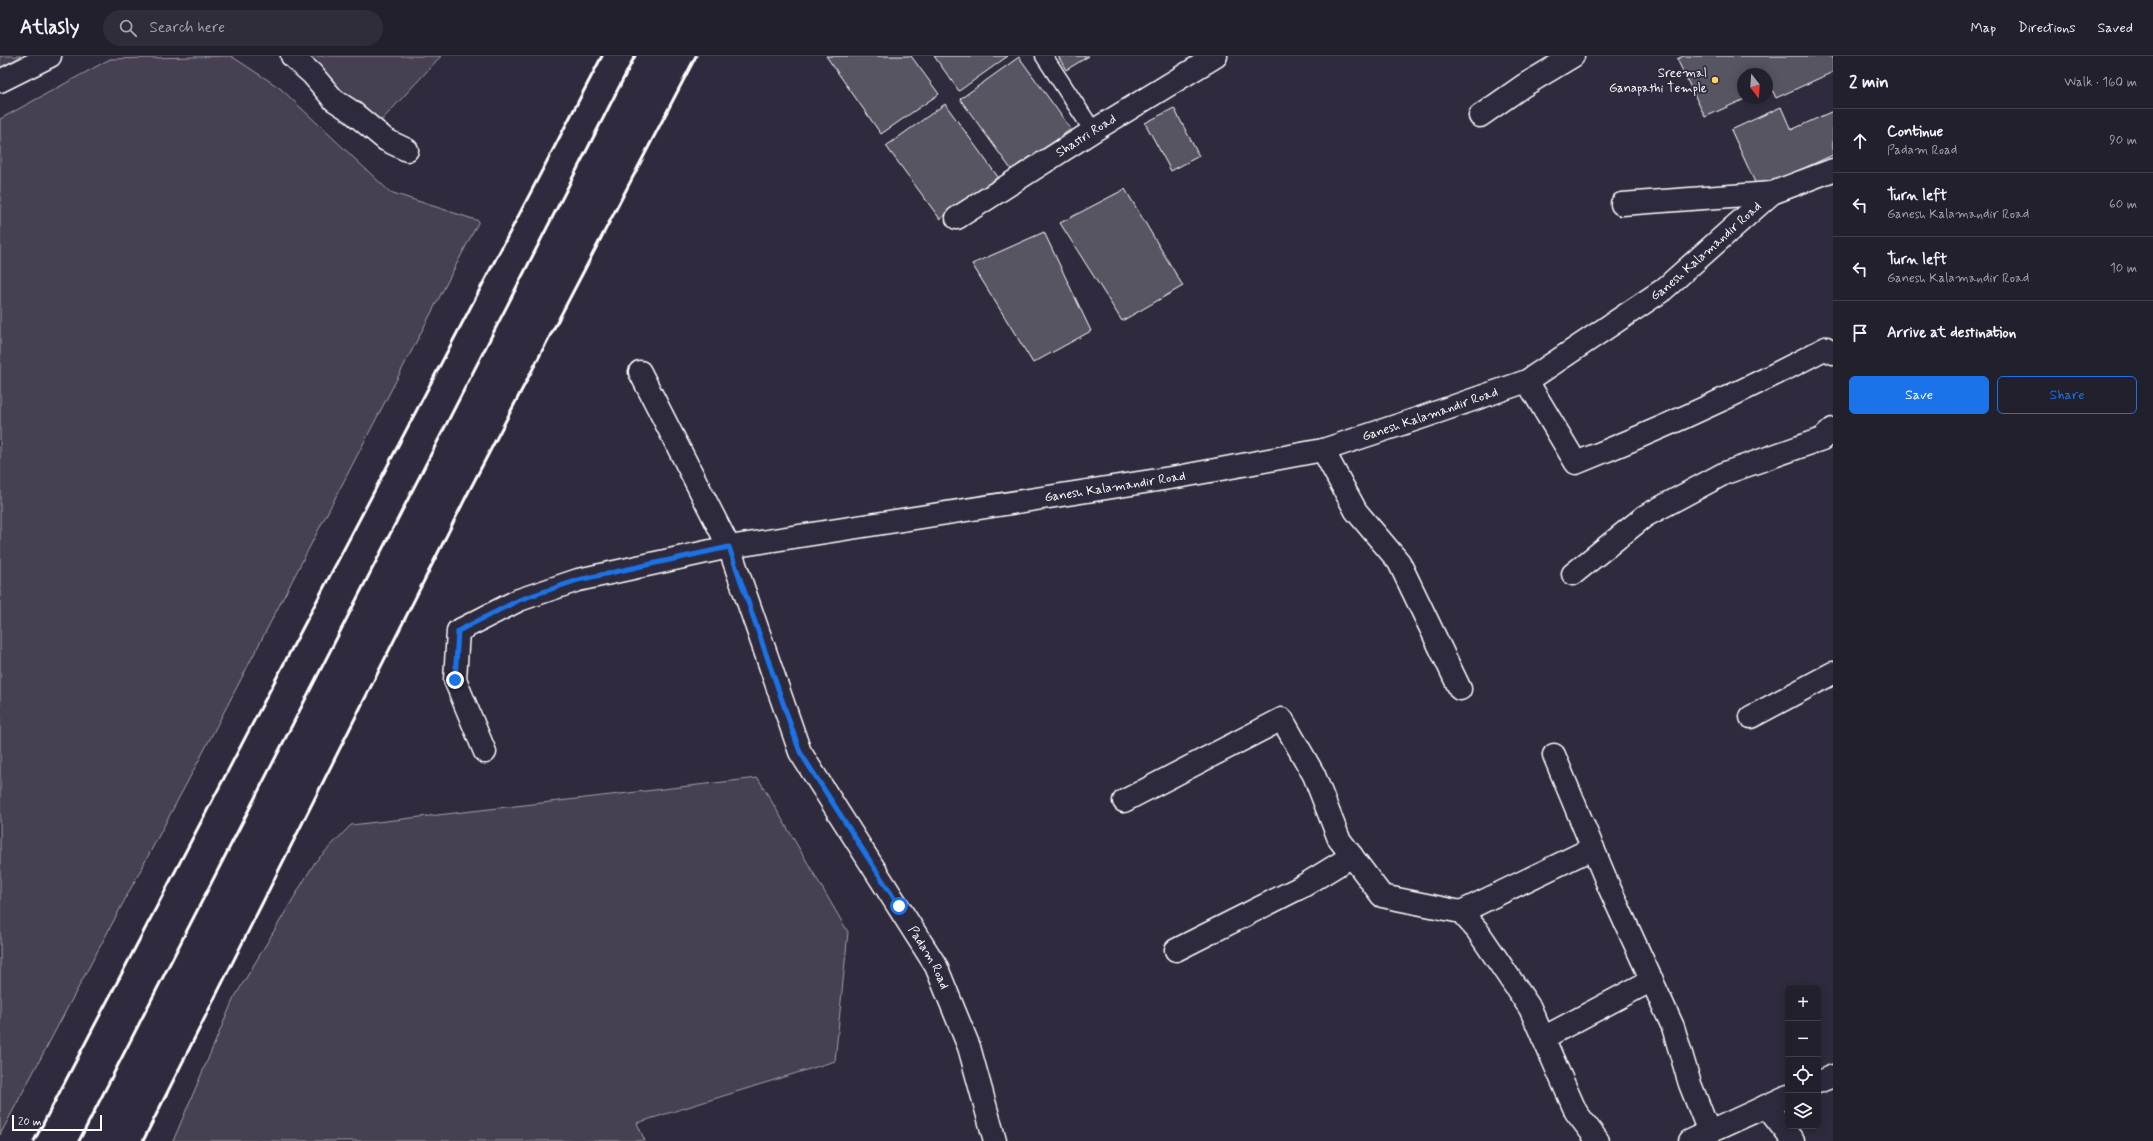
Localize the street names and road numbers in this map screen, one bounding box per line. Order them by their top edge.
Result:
street label: Shastri Road [1052,110,1119,161]
street label: Ganesh Kalamandir Road [1647,198,1765,305]
street label: Ganesh Kalamandir Road [1360,383,1500,445]
street label: Ganesh Kalamandir Road [1043,467,1187,506]
street label: Padam Road [904,923,953,992]

